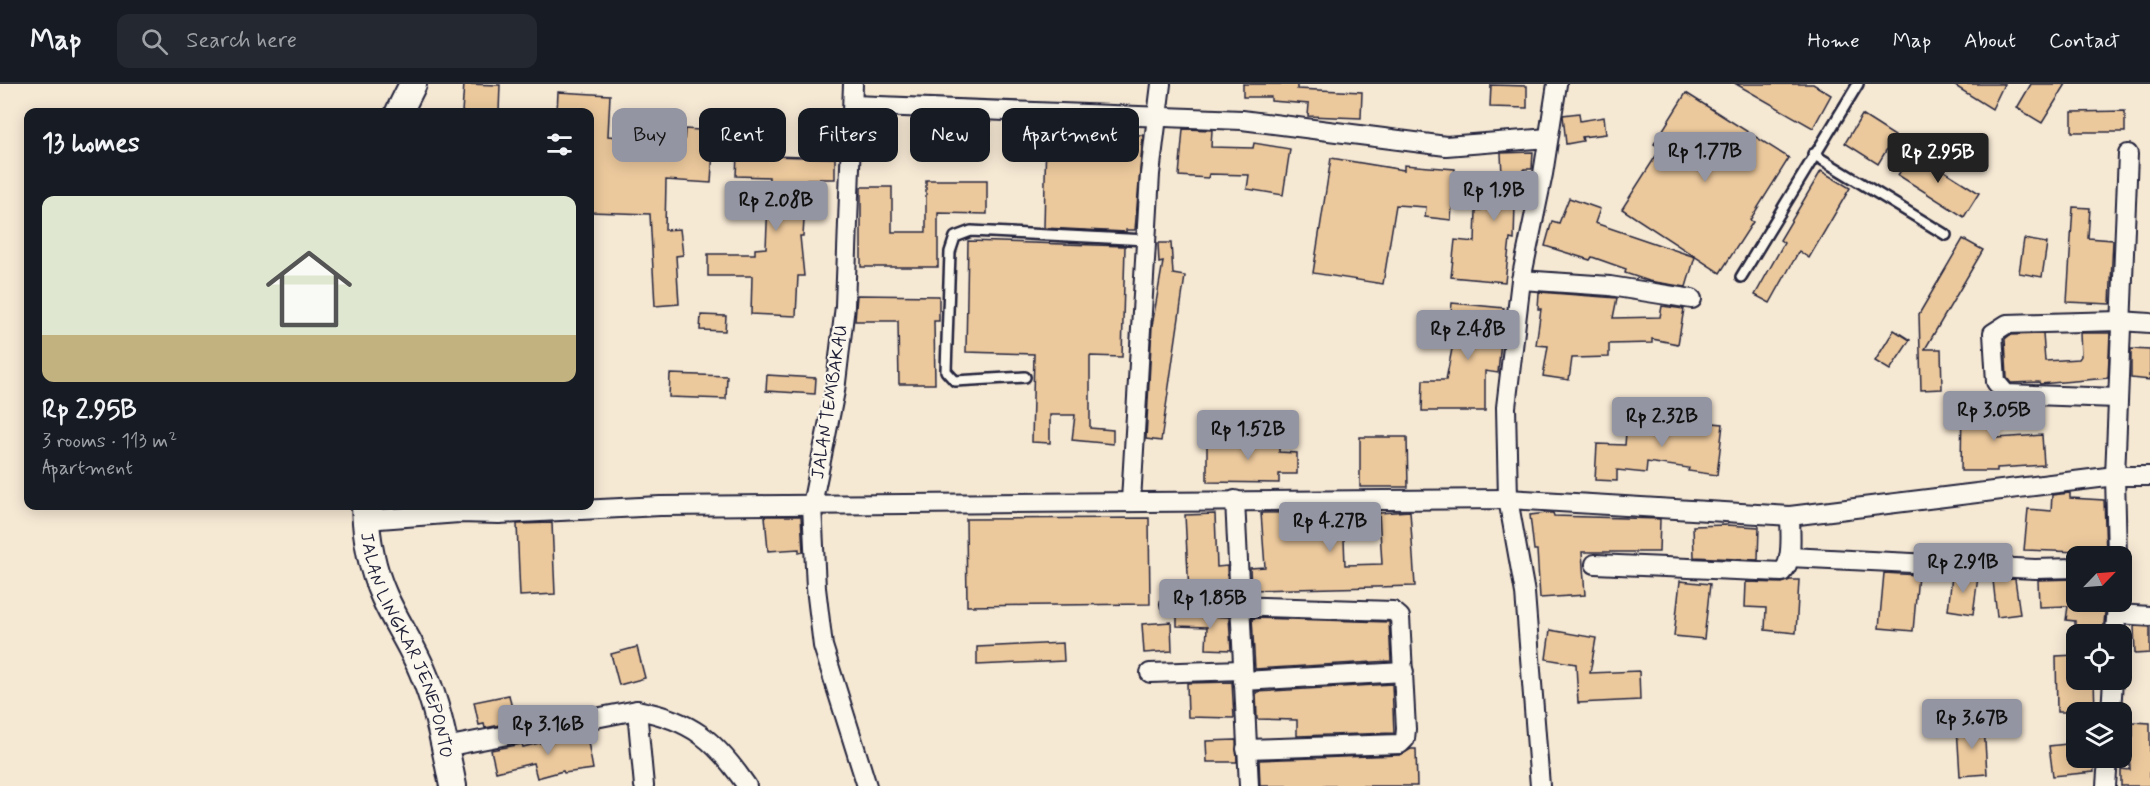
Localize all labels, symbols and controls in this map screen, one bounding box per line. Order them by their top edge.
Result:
search box [117,14,537,68]
text: Map [30,23,81,60]
icon: search [138,25,171,58]
text: Search here [186,27,297,55]
text: Home [1808,27,1860,55]
text: Map [1893,27,1931,55]
text: About [1964,27,2016,55]
text: Contact [2049,27,2120,55]
chip: Buy [612,108,687,162]
chip: Rent [699,108,786,162]
chip: Filters [798,108,898,162]
chip: New [910,108,990,162]
chip: Apartment [1002,108,1139,162]
text: 13 homes [42,127,140,161]
icon: filters [543,128,576,161]
pin: Rp 1.77B [1643,132,1767,183]
pin: Rp 2.95B [1876,133,2000,184]
text: Rp 1.77B [1668,138,1742,165]
text: Rp 2.95B [1902,139,1974,166]
pin: Rp 1.9B [1439,171,1549,222]
text: Rp 1.9B [1463,177,1525,204]
pin: Rp 2.08B [714,181,838,232]
text: Rp 2.08B [739,187,813,214]
icon: home [255,235,363,343]
pin: Rp 2.48B [1406,310,1530,361]
text: Rp 2.48B [1430,316,1506,343]
street label: JALAN TEMBAKAU [806,323,854,481]
pin: Rp 3.05B [1932,391,2056,442]
text: Rp 2.95B [42,394,137,428]
pin: Rp 2.32B [1600,397,1724,448]
text: Rp 3.05B [1957,397,2031,424]
text: Rp 2.32B [1626,403,1698,430]
pin: Rp 1.52B [1186,410,1310,461]
text: Rp 1.52B [1211,416,1285,443]
text: 3 rooms · 113 m² [42,428,177,455]
text: Apartment [42,455,133,482]
pin: Rp 4.27B [1268,502,1392,553]
text: Rp 4.27B [1293,508,1367,535]
street label: JALAN LINGKAR JENEPONTO [354,531,458,761]
pin: Rp 2.91B [1901,543,2025,594]
north arrow [2066,546,2132,612]
map controls [2066,546,2132,768]
text: Rp 2.91B [1928,549,1998,576]
pin: Rp 1.85B [1148,579,1272,630]
text: Rp 1.85B [1173,585,1247,612]
button: locate [2066,624,2132,690]
pin: Rp 3.67B [1910,699,2034,750]
button: layers [2066,702,2132,768]
pin: Rp 3.16B [486,705,610,756]
text: Rp 3.67B [1936,705,2008,732]
text: Rp 3.16B [512,711,584,738]

